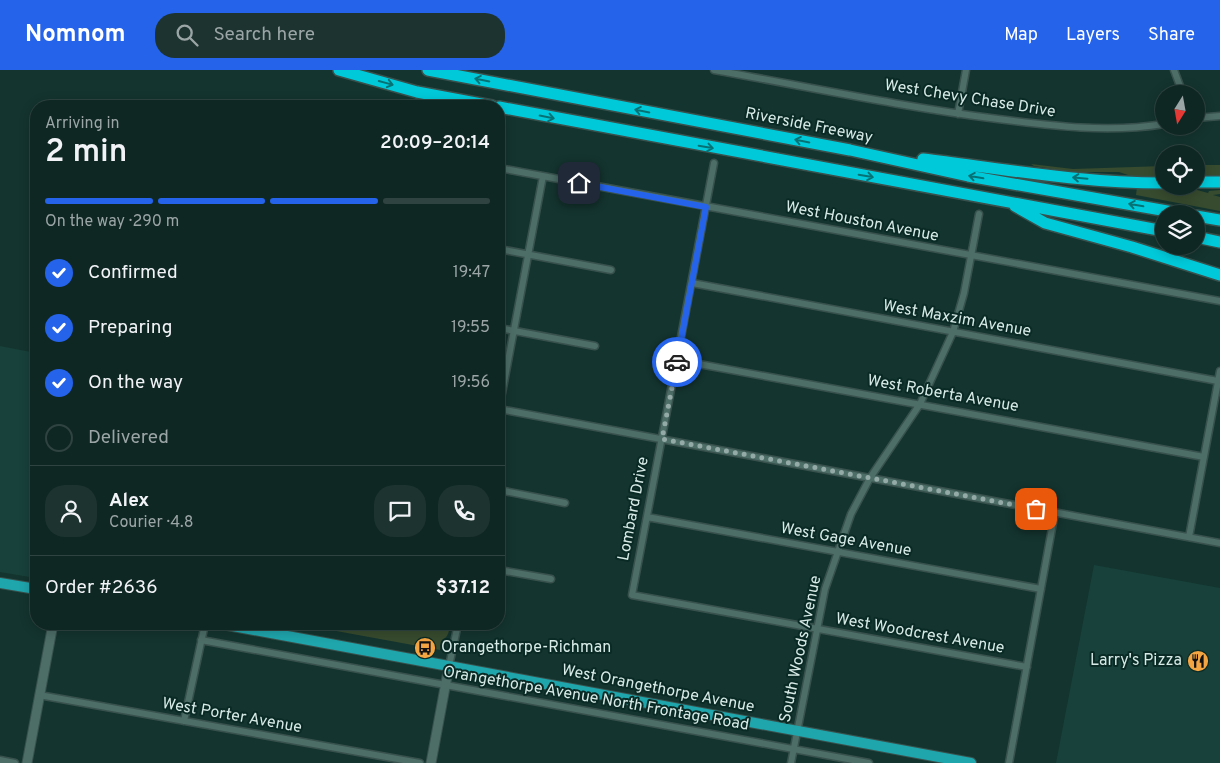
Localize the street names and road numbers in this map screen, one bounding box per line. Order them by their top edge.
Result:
street label: West Chevy Chase Drive [883,76,1057,122]
street label: Riverside Freeway [743,104,875,148]
street label: West Houston Avenue [784,197,940,247]
street label: West Maxzim Avenue [881,296,1033,342]
street label: West Roberta Avenue [866,371,1020,417]
street label: Lombard Drive [614,455,654,563]
street label: West Gage Avenue [779,519,913,561]
street label: South Woods Avenue [776,574,826,724]
street label: West Woodcrest Avenue [834,609,1006,659]
street label: West Orangethorpe Avenue [560,660,756,718]
street label: Orangethorpe Avenue North Frontage Road [441,662,751,736]
street label: West Porter Avenue [161,694,303,738]

